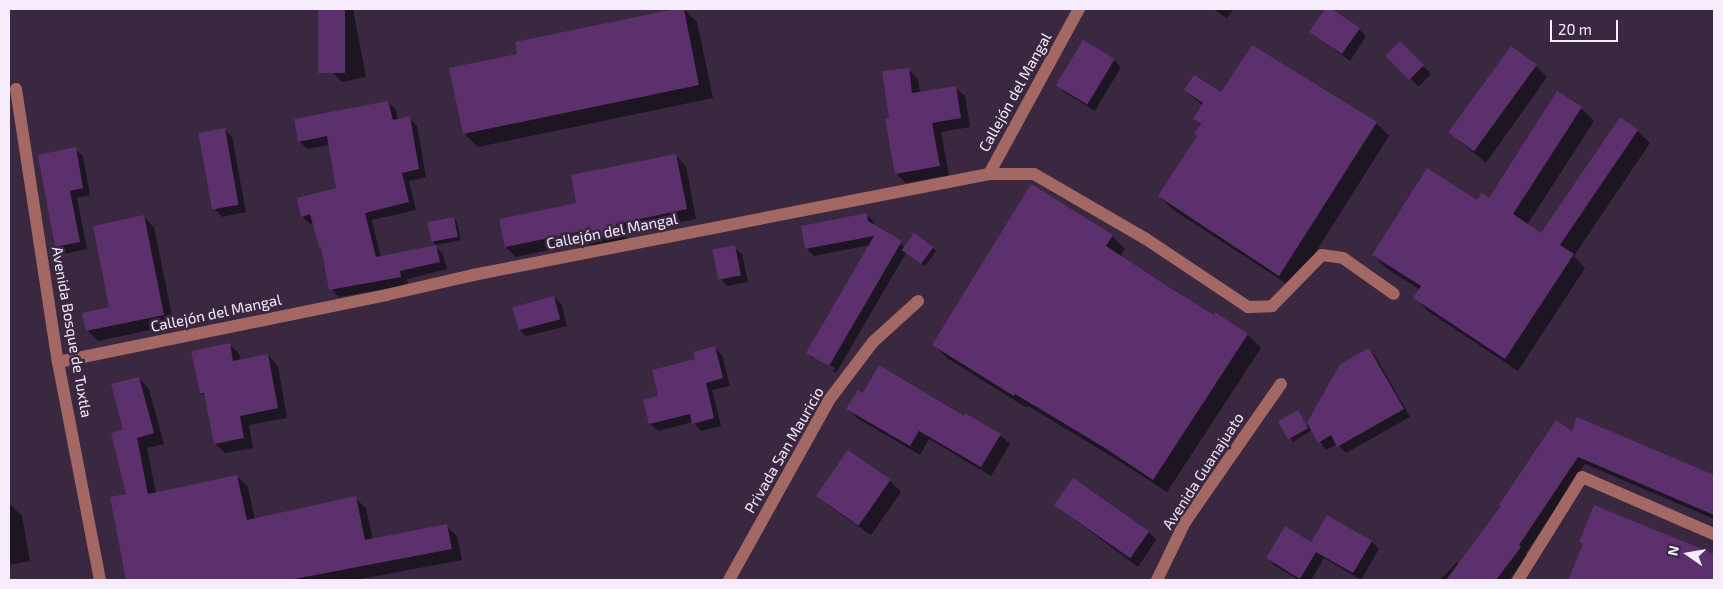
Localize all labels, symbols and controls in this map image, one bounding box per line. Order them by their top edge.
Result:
scale bar [1553,10,1620,42]
text: 20 m [1558,20,1592,38]
street label: Callejón del Mangal [975,29,1055,155]
street label: Callejón del Mangal [545,209,679,253]
street label: Avenida Bosque de Tuxtla [48,245,96,419]
street label: Callejón del Mangal [149,290,283,336]
street label: Privada San Mauricio [740,384,828,516]
street label: Avenida Guanajuato [1159,409,1247,533]
north arrow [1663,529,1713,579]
text: N [1663,544,1682,557]

